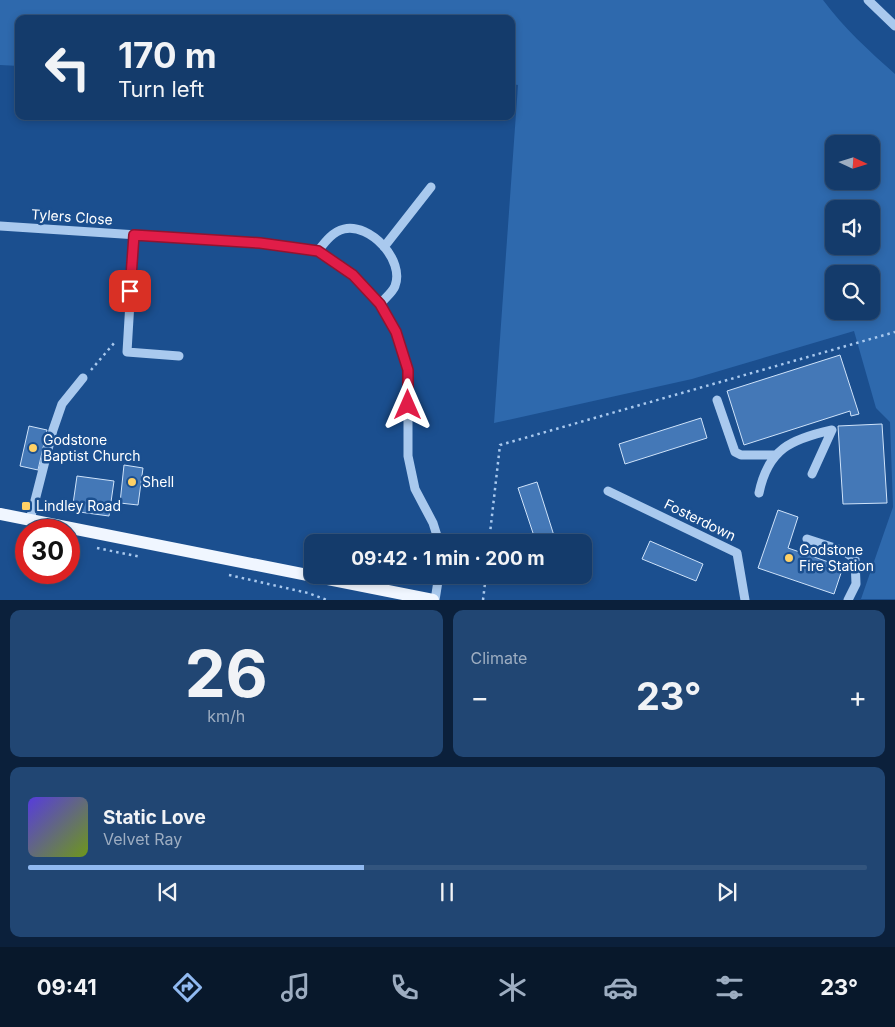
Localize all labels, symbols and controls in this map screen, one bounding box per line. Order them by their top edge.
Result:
text: 170 m [118,34,217,76]
icon: left [35,35,100,100]
text: Turn left [118,76,204,102]
north arrow [825,135,880,190]
map controls [825,135,880,320]
button: sound [825,200,880,255]
street label: Tylers Close [31,205,113,228]
button: search [825,265,880,320]
pin [109,270,151,312]
icon: arrive [116,277,144,305]
position arrow [381,378,433,430]
place label: Godstone Baptist Church [43,431,141,464]
marker: Godstone Baptist Church [27,442,39,454]
place label: Shell [142,473,174,490]
marker: Shell [126,476,138,488]
street label: Fosterdown [662,495,739,544]
place label: Lindley Road [36,497,121,514]
marker: Lindley Road [20,500,32,512]
speed limit sign: 30 [15,519,80,584]
place label: Godstone Fire Station [799,541,874,574]
text: 09:42 · 1 min · 200 m [351,547,545,570]
marker: Godstone Fire Station [783,552,795,564]
text: 26 [185,634,268,713]
text: Climate [471,648,527,668]
text: 23° [636,673,702,719]
text: − [471,680,489,714]
text: + [848,680,867,714]
text: km/h [207,706,245,726]
text: Static Love [103,806,206,829]
text: Velvet Ray [103,829,182,849]
icon: previous [154,878,182,906]
icon: pause [433,878,461,906]
icon: next [713,878,741,906]
icon: directions [170,970,205,1005]
icon: music [278,970,313,1005]
icon: phone [387,970,422,1005]
icon: climate [495,970,530,1005]
icon: car [603,970,638,1005]
icon: filters [712,970,747,1005]
text: 09:41 [37,974,97,1000]
text: 23° [820,974,858,1000]

